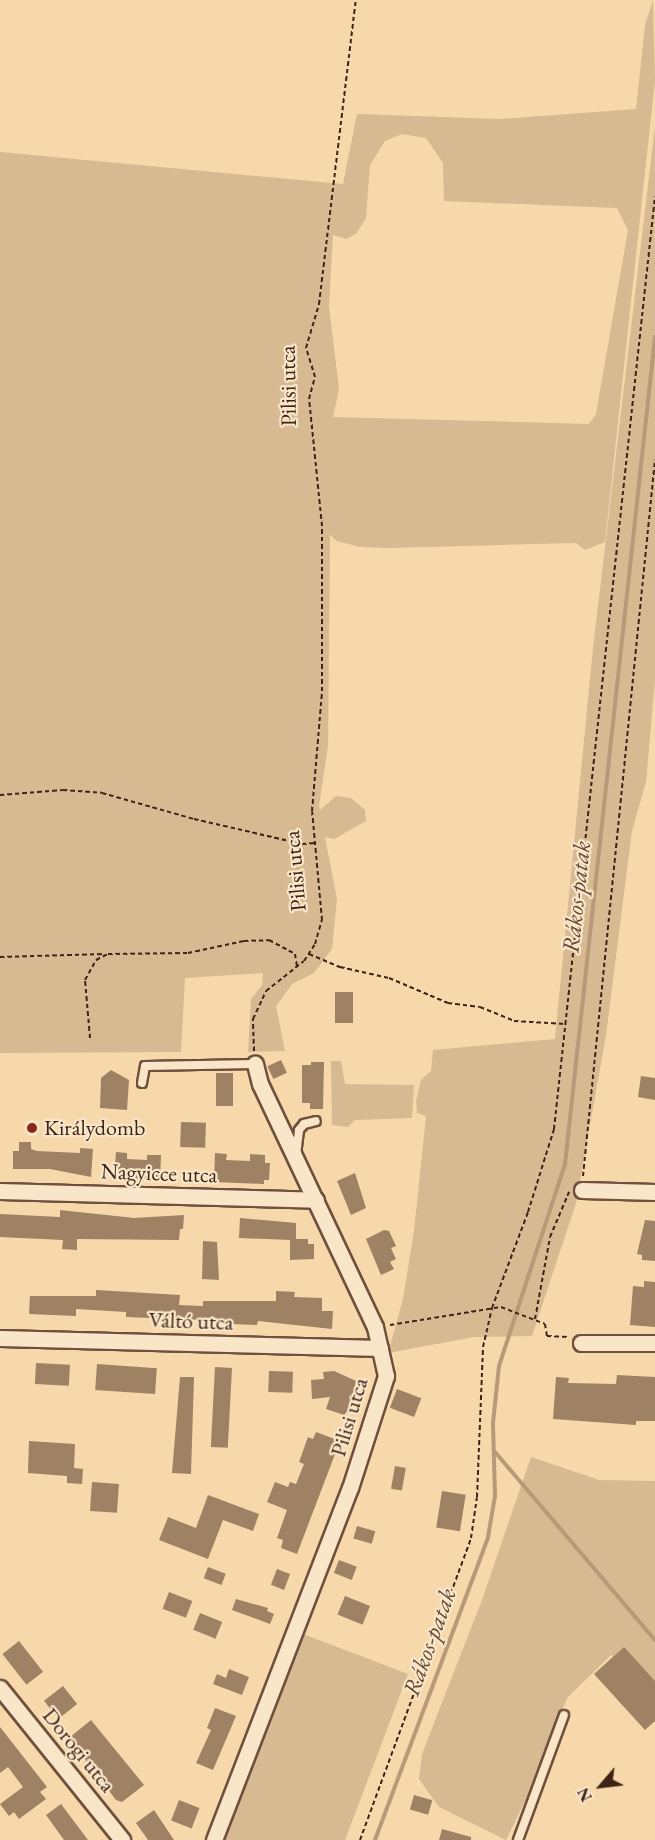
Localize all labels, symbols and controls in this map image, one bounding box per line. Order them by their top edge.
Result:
street label: Pilisi utca [274,345,302,427]
street label: Pilisi utca [278,830,312,912]
water label: Rákos-patak [556,840,596,954]
place label: Királydomb [44,1115,145,1141]
marker: Királydomb [25,1121,39,1135]
street label: Nagyicce utca [100,1158,218,1188]
street label: Váltó utca [148,1306,234,1336]
street label: Pilisi utca [325,1374,373,1460]
water label: Rákos-patak [396,1584,462,1700]
street label: Dorogi utca [37,1702,121,1798]
north arrow [571,1756,631,1816]
text: N [572,1784,597,1805]

